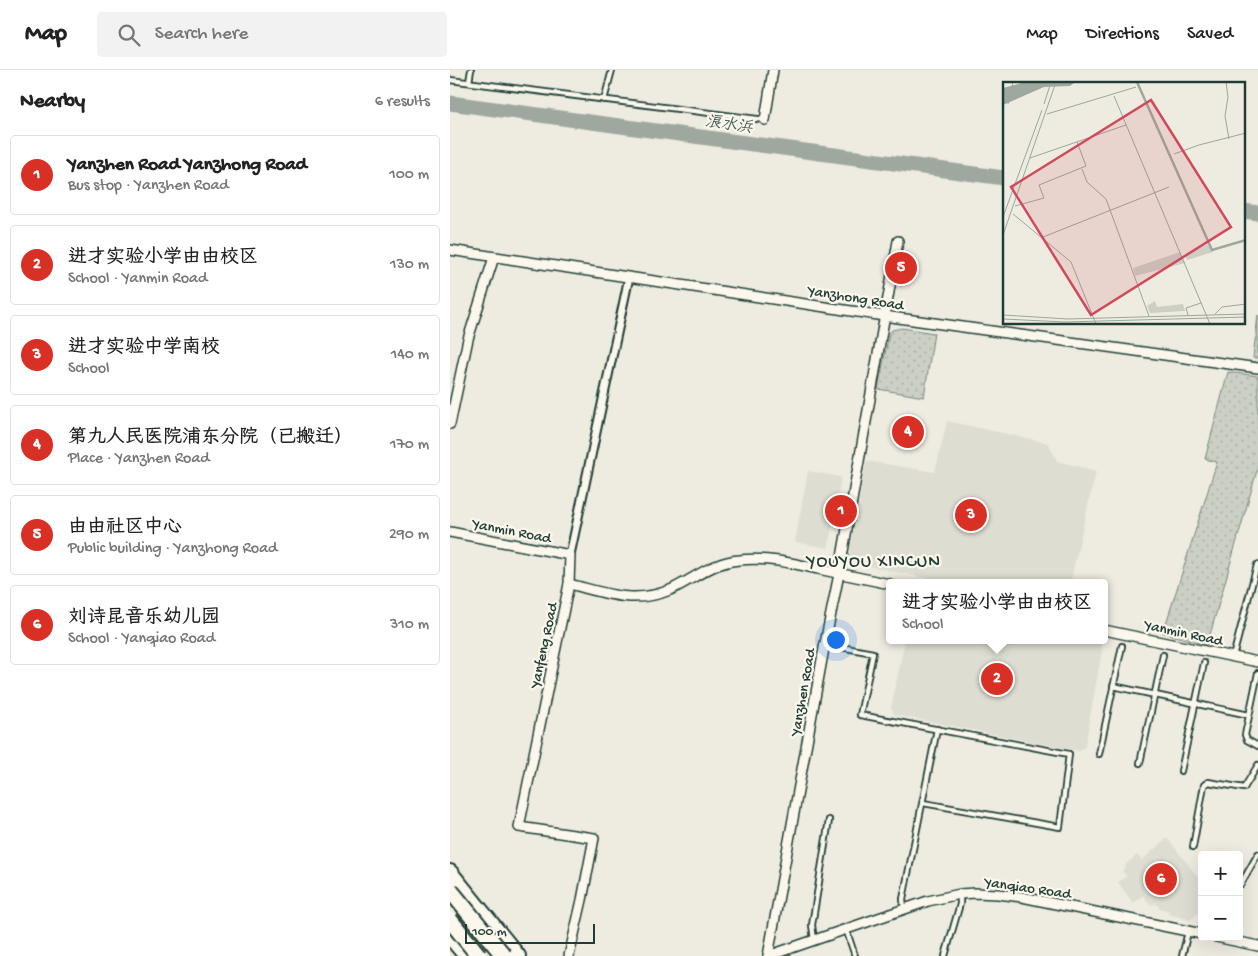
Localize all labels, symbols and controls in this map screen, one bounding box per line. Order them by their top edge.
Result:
search box [97,12,447,57]
text: Map [25,20,67,49]
icon: search [115,21,143,49]
text: Search here [155,23,248,46]
text: Map [1026,24,1058,45]
text: Directions [1086,24,1159,45]
text: Saved [1187,24,1233,45]
inset map [1003,82,1246,325]
text: Nearby [20,90,85,115]
text: 6 results [375,93,430,112]
water label: 浪水浜 [703,113,755,139]
text: Yanzhen Road Yanzhong Road [68,154,307,177]
text: 1 [34,166,40,185]
text: 100 m [389,166,429,185]
text: Bus stop · Yanzhen Road [68,177,229,196]
text: 进才实验小学由由校区 [68,247,258,270]
pin: 5 [885,249,917,287]
text: 2 [33,256,41,275]
text: 130 m [390,256,429,275]
text: School · Yanmin Road [68,270,207,289]
street label: Yanzhong Road [804,282,906,316]
text: 进才实验中学南校 [68,337,220,360]
text: 3 [33,346,41,365]
text: 140 m [391,346,429,365]
text: School [68,360,110,379]
pin: 4 [892,413,924,451]
text: 第九人民医院浦东分院（已搬迁） [68,427,353,450]
text: 4 [33,436,41,455]
text: 170 m [390,436,429,455]
text: Place · Yanzhen Road [68,450,210,469]
pin: 1 [825,492,857,530]
pin: 3 [955,496,987,534]
street label: Yanmin Road [469,515,554,549]
text: 由由社区中心 [68,517,182,540]
text: 5 [33,526,41,545]
text: 290 m [389,526,429,545]
text: Public building · Yanzhong Road [68,540,277,559]
district label: YOUYOU XINCUN [805,552,941,573]
popup [886,579,1108,644]
text: 进才实验小学由由校区 [902,593,1092,616]
street label: Yanfeng Road [527,600,563,692]
text: 刘诗昆音乐幼儿园 [68,607,220,630]
text: 6 [33,616,41,635]
text: 310 m [390,616,429,635]
text: School [902,616,944,635]
street label: Yanmin Road [1141,616,1226,651]
your location [823,627,849,653]
text: School · Yanqiao Road [68,630,215,649]
street label: Yanzhen Road [787,646,821,739]
pin: 2 [981,660,1013,698]
map controls [1198,851,1243,941]
button: + [1198,851,1243,896]
pin: 6 [1145,860,1177,898]
street label: Yanqiao Road [981,874,1073,904]
button: − [1198,896,1243,941]
scale bar [465,921,595,944]
text: 100 m [472,924,507,941]

